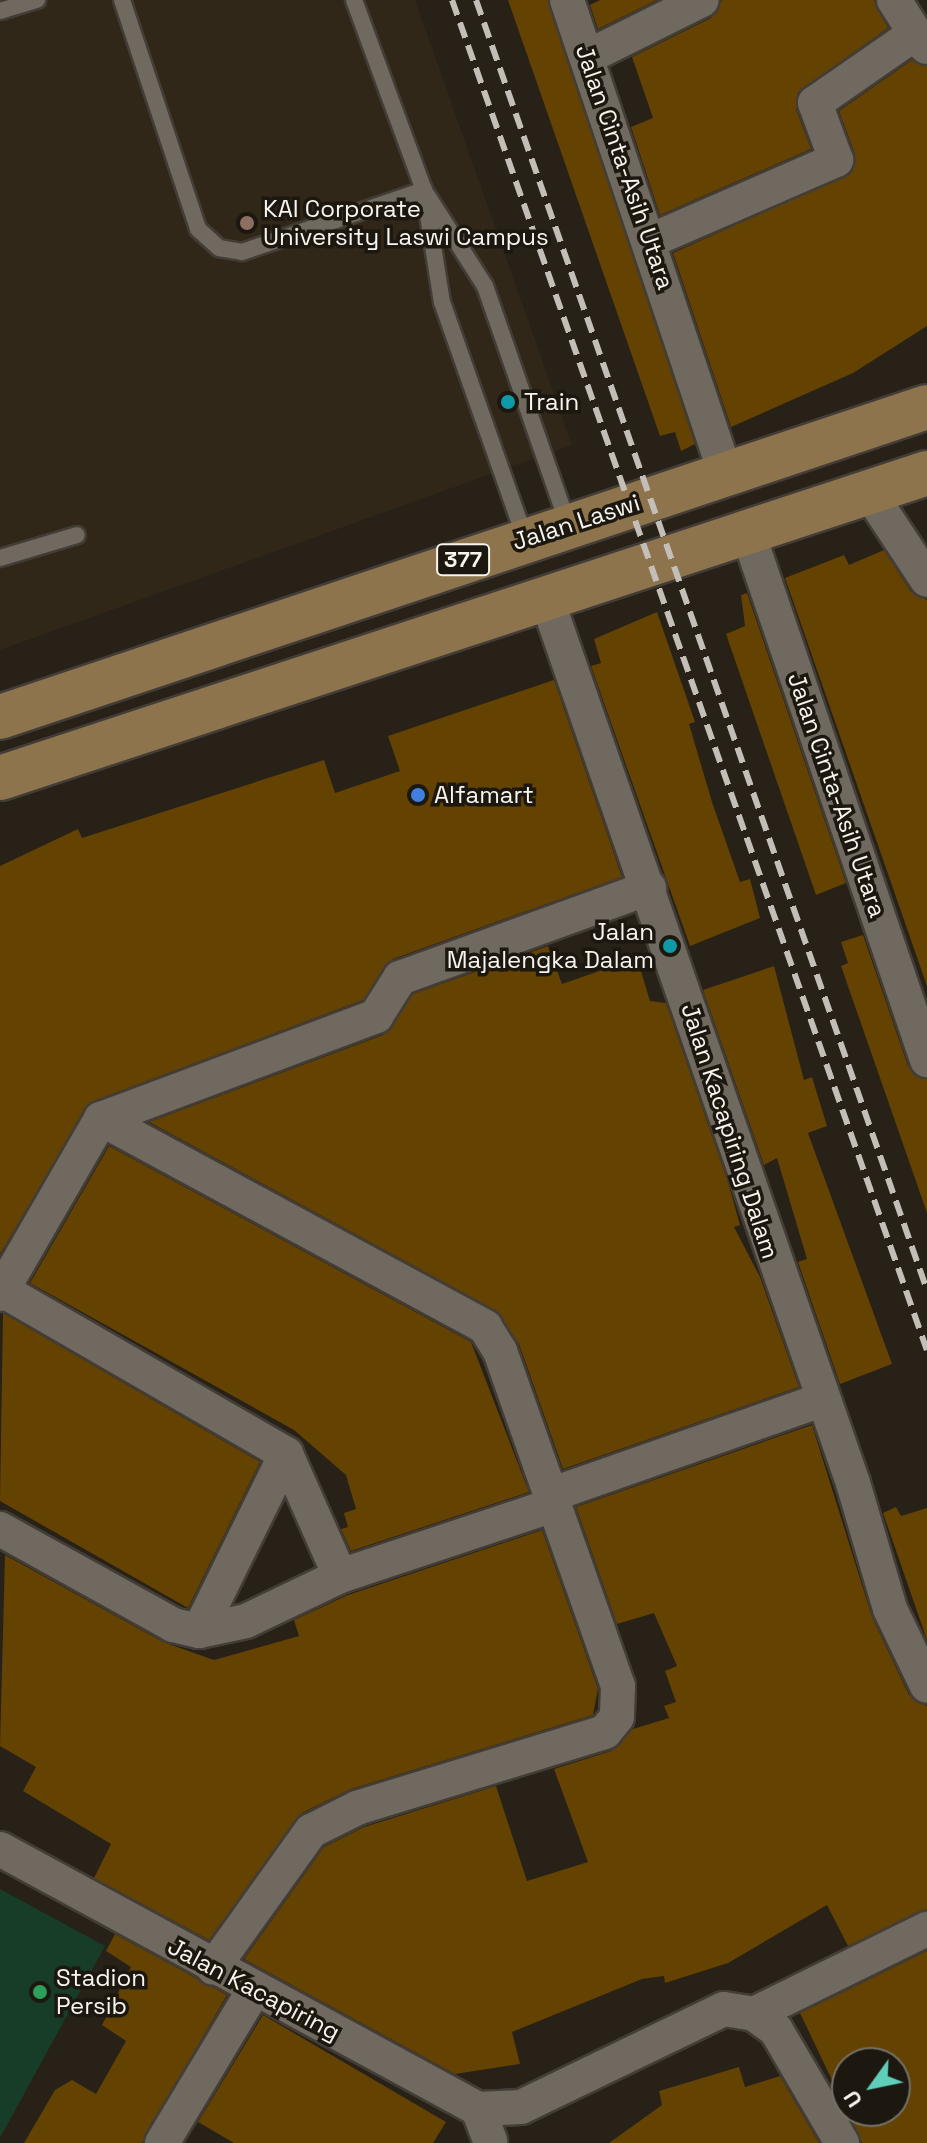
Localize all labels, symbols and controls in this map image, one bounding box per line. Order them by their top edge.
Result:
street label: Jalan Cinta-Asih Utara [570,41,680,293]
place label: KAI Corporate University Laswi Campus [263,195,549,251]
marker: KAI Corporate University Laswi Campus [238,214,256,232]
place label: Train [524,388,579,416]
marker: Train [499,393,517,411]
street label: Jalan Laswi [509,488,643,556]
road number: 377 [435,542,491,578]
street label: Jalan Cinta-Asih Utara [782,669,892,921]
place label: Alfamart [434,781,534,809]
marker: Alfamart [409,786,427,804]
place label: Jalan Majalengka Dalam [447,918,654,974]
marker: Jalan Majalengka Dalam [661,937,679,955]
street label: Jalan Kacapiring Dalam [675,1000,785,1262]
street label: Jalan Kacapiring [163,1932,345,2046]
place label: Stadion Persib [56,1964,146,2020]
marker: Stadion Persib [31,1983,49,2001]
north arrow [831,2047,911,2127]
text: U [837,2085,868,2113]

